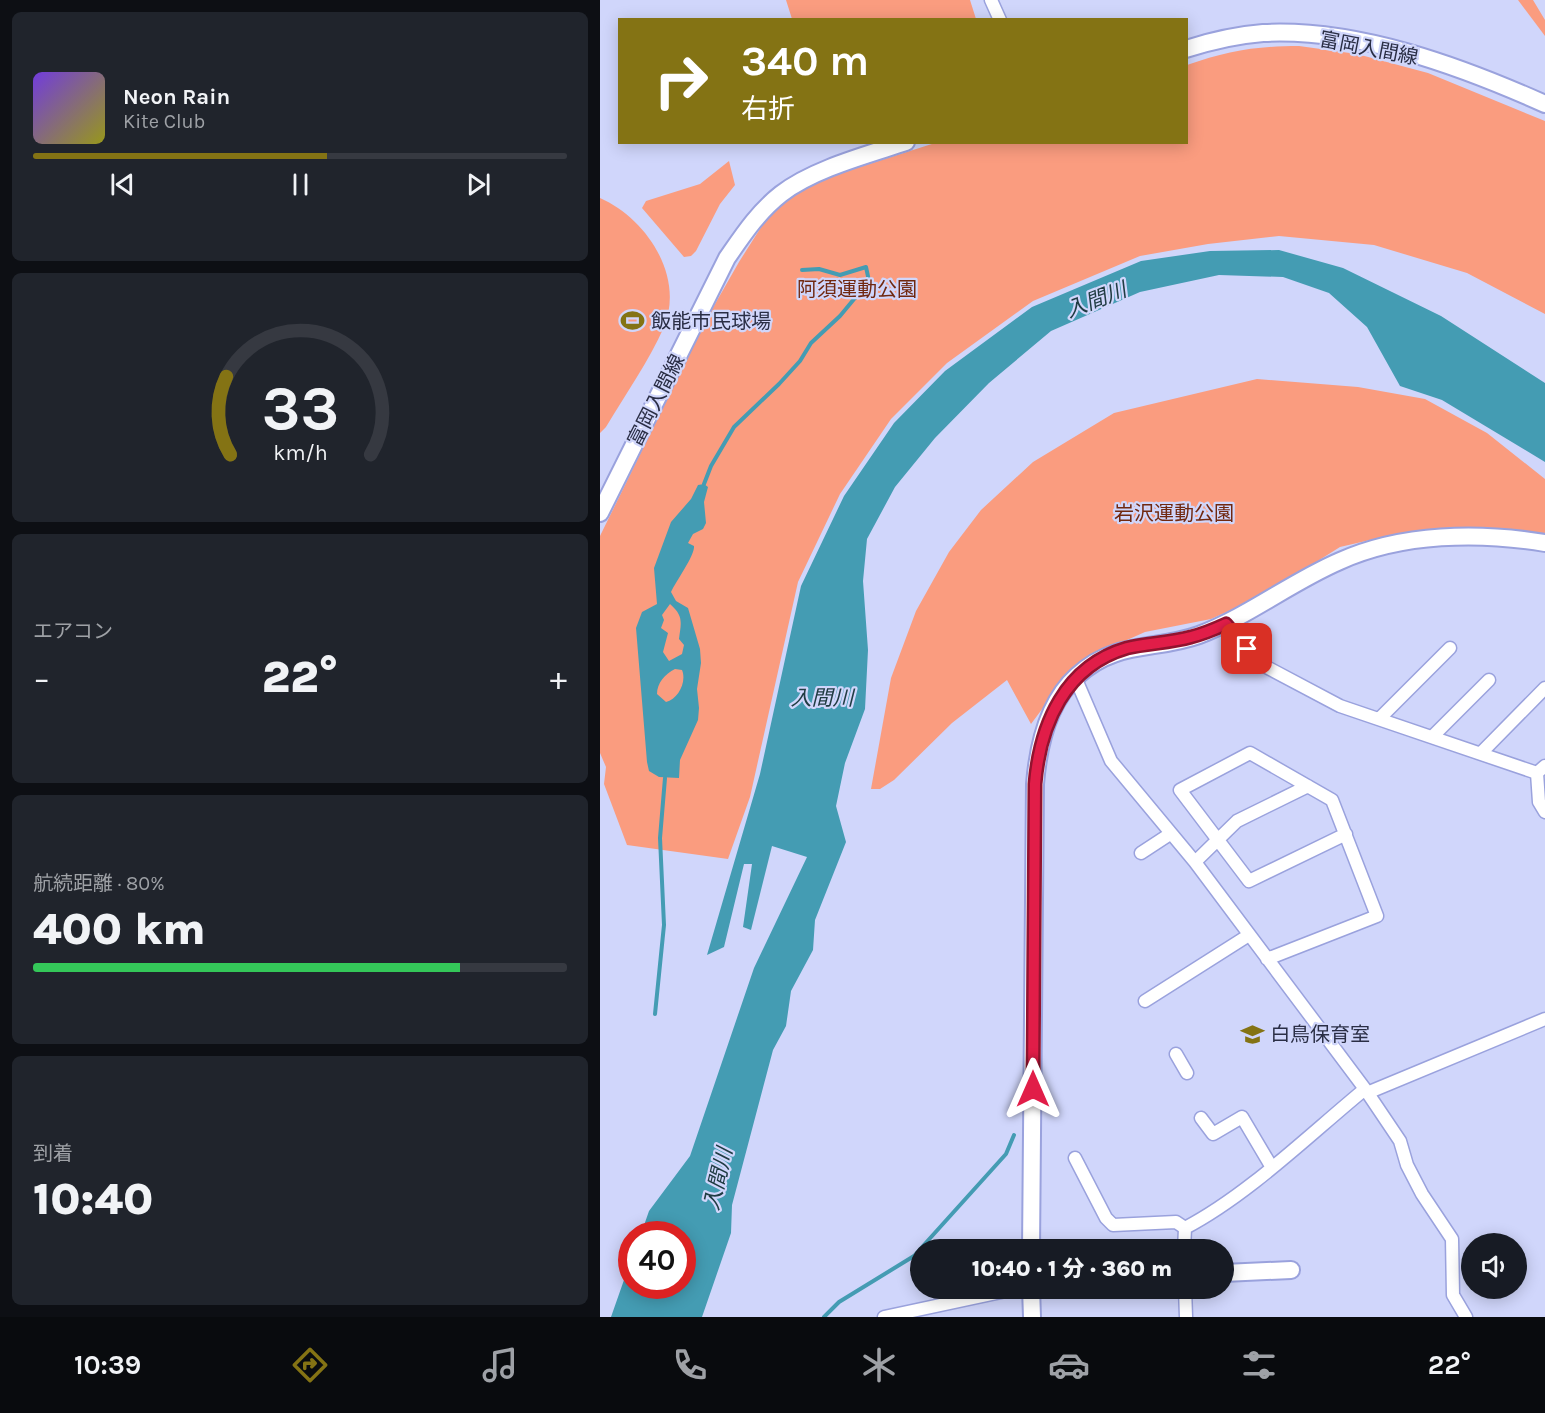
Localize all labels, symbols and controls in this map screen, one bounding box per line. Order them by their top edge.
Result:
street label: 富岡入間線 [1318,28,1420,69]
text: 340 m [741,36,869,86]
icon: right [642,42,720,120]
text: Neon Rain [123,84,230,110]
text: 右折 [741,93,795,125]
text: Kite Club [123,110,205,133]
icon: previous [106,168,139,201]
icon: pause [284,168,317,201]
icon: next [462,168,495,201]
water label: 入間川 [1062,277,1132,322]
park label: 阿須運動公園 [797,278,917,301]
sports icon: 飯能市民球場 [620,308,646,334]
place label: 飯能市民球場 [651,310,771,333]
street label: 富岡入間線 [623,350,689,450]
text: 33 [261,372,339,445]
text: km/h [273,440,327,465]
park label: 岩沢運動公園 [1114,502,1234,525]
text: エアコン [33,620,113,643]
pin [1221,623,1272,674]
icon: arrive [1230,632,1263,665]
text: 22° [262,651,338,703]
text: − [33,659,50,697]
text: + [550,659,567,697]
water label: 入間川 [791,686,855,710]
text: 航続距離 · 80% [33,872,165,895]
text: 400 km [33,903,206,955]
school or university icon: 白鳥保育室 [1239,1021,1265,1047]
place label: 白鳥保育室 [1270,1023,1370,1046]
position arrow [1001,1057,1065,1121]
text: 到着 [33,1142,73,1165]
water label: 入間川 [699,1144,737,1212]
text: 10:40 [33,1173,153,1225]
speed limit sign: 40 [618,1221,696,1299]
map controls [1461,1233,1527,1299]
button: sound [1461,1233,1527,1299]
text: 10:40 · 1 分 · 360 m [972,1256,1172,1282]
icon: directions [289,1344,331,1386]
icon: music [479,1344,521,1386]
icon: phone [669,1344,711,1386]
icon: climate [858,1344,900,1386]
icon: car [1048,1344,1090,1386]
icon: filters [1238,1344,1280,1386]
text: 10:39 [74,1349,141,1381]
text: 22° [1428,1349,1471,1381]

